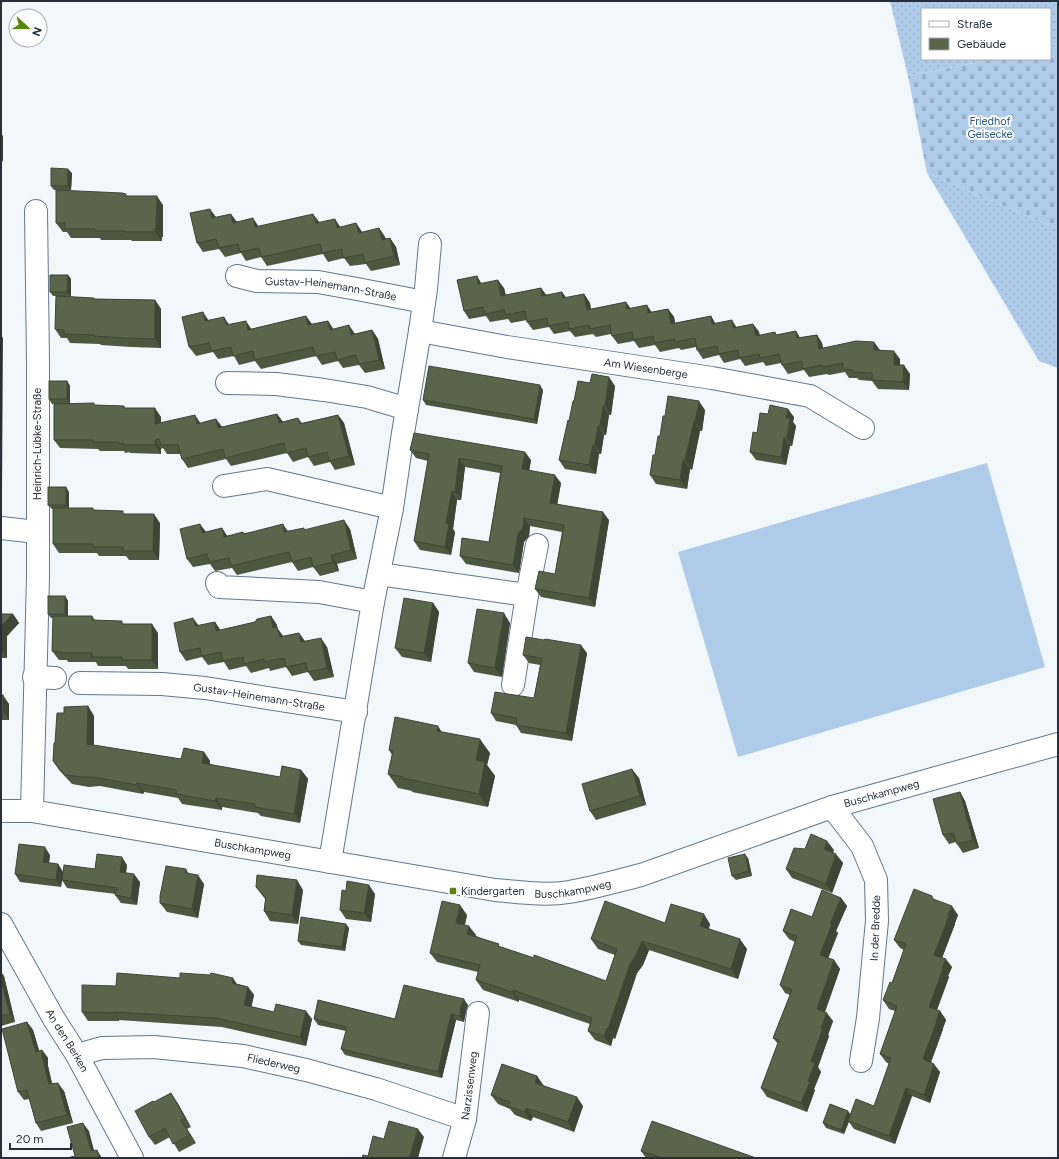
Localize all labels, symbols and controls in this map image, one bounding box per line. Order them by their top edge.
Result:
north arrow [8,8,48,48]
legend [921,8,1051,60]
text: Straße [957,17,993,31]
text: N [29,25,44,38]
text: Gebäude [957,37,1007,51]
park label: Friedhof Geisecke [967,115,1013,141]
street label: Gustav-Heinemann-Straße [265,275,398,304]
street label: Am Wiesenberge [603,356,689,381]
street label: Heinrich-Lübke-Straße [31,388,44,500]
street label: Gustav-Heinemann-Straße [193,681,326,714]
street label: Buschkampweg [842,777,921,810]
street label: Buschkampweg [213,836,292,862]
street label: Buschkampweg [534,877,613,901]
place label: Kindergarten [461,885,525,898]
marker: Kindergarten [448,886,458,896]
street label: In der Bredde [868,895,883,961]
street label: An den Berken [43,1007,91,1074]
street label: Fliederweg [246,1051,302,1076]
street label: Narzissenweg [459,1051,480,1121]
scale bar [10,1125,71,1151]
text: 20 m [16,1132,44,1146]

